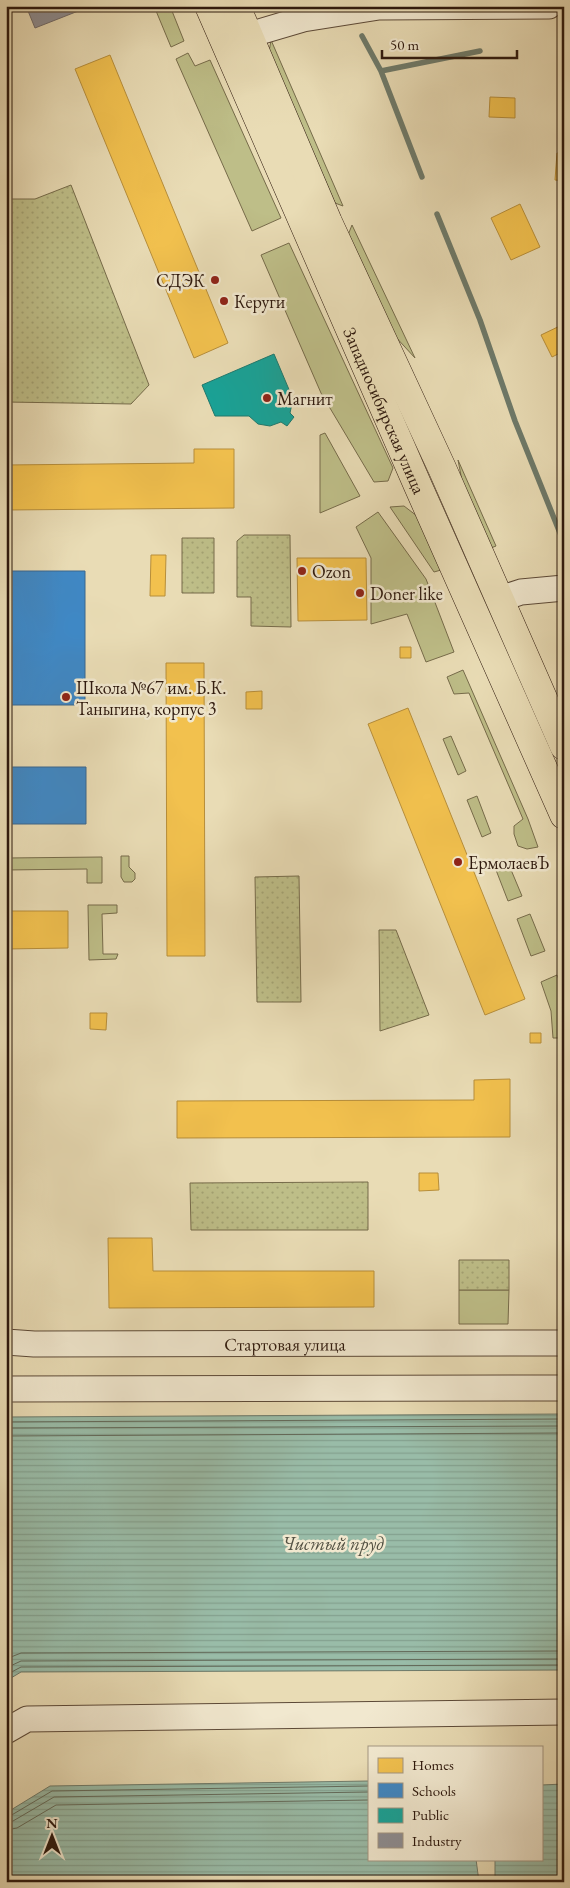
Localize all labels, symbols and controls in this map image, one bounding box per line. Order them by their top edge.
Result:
scale bar [382,28,518,60]
text: 50 m [390,35,419,54]
place label: СДЭК [156,269,205,292]
marker: СДЭК [209,274,221,286]
place label: Керуги [234,290,286,313]
marker: Керуги [218,295,230,307]
street label: Западносибирская улица [339,323,432,498]
place label: Магнит [277,387,333,410]
marker: Магнит [261,392,273,404]
place label: Ozon [312,560,351,583]
marker: Ozon [296,565,308,577]
place label: Doner like [370,582,443,605]
marker: Doner like [354,587,366,599]
place label: Школа №67 им. Б.К. Таныгина, корпус 3 [76,676,226,720]
marker: Школа №67 им. Б.К. Таныгина, корпус 3 [60,691,72,703]
place label: ЕрмолаевЪ [468,851,550,874]
marker: ЕрмолаевЪ [452,856,464,868]
street label: Стартовая улица [224,1332,347,1355]
water label: Чистый пруд [282,1531,384,1556]
legend [368,1746,542,1860]
text: Homes [412,1755,454,1774]
text: Schools [412,1781,456,1800]
text: Public [412,1805,449,1824]
north arrow [28,1810,78,1860]
text: N [46,1814,58,1832]
text: Industry [412,1831,462,1850]

